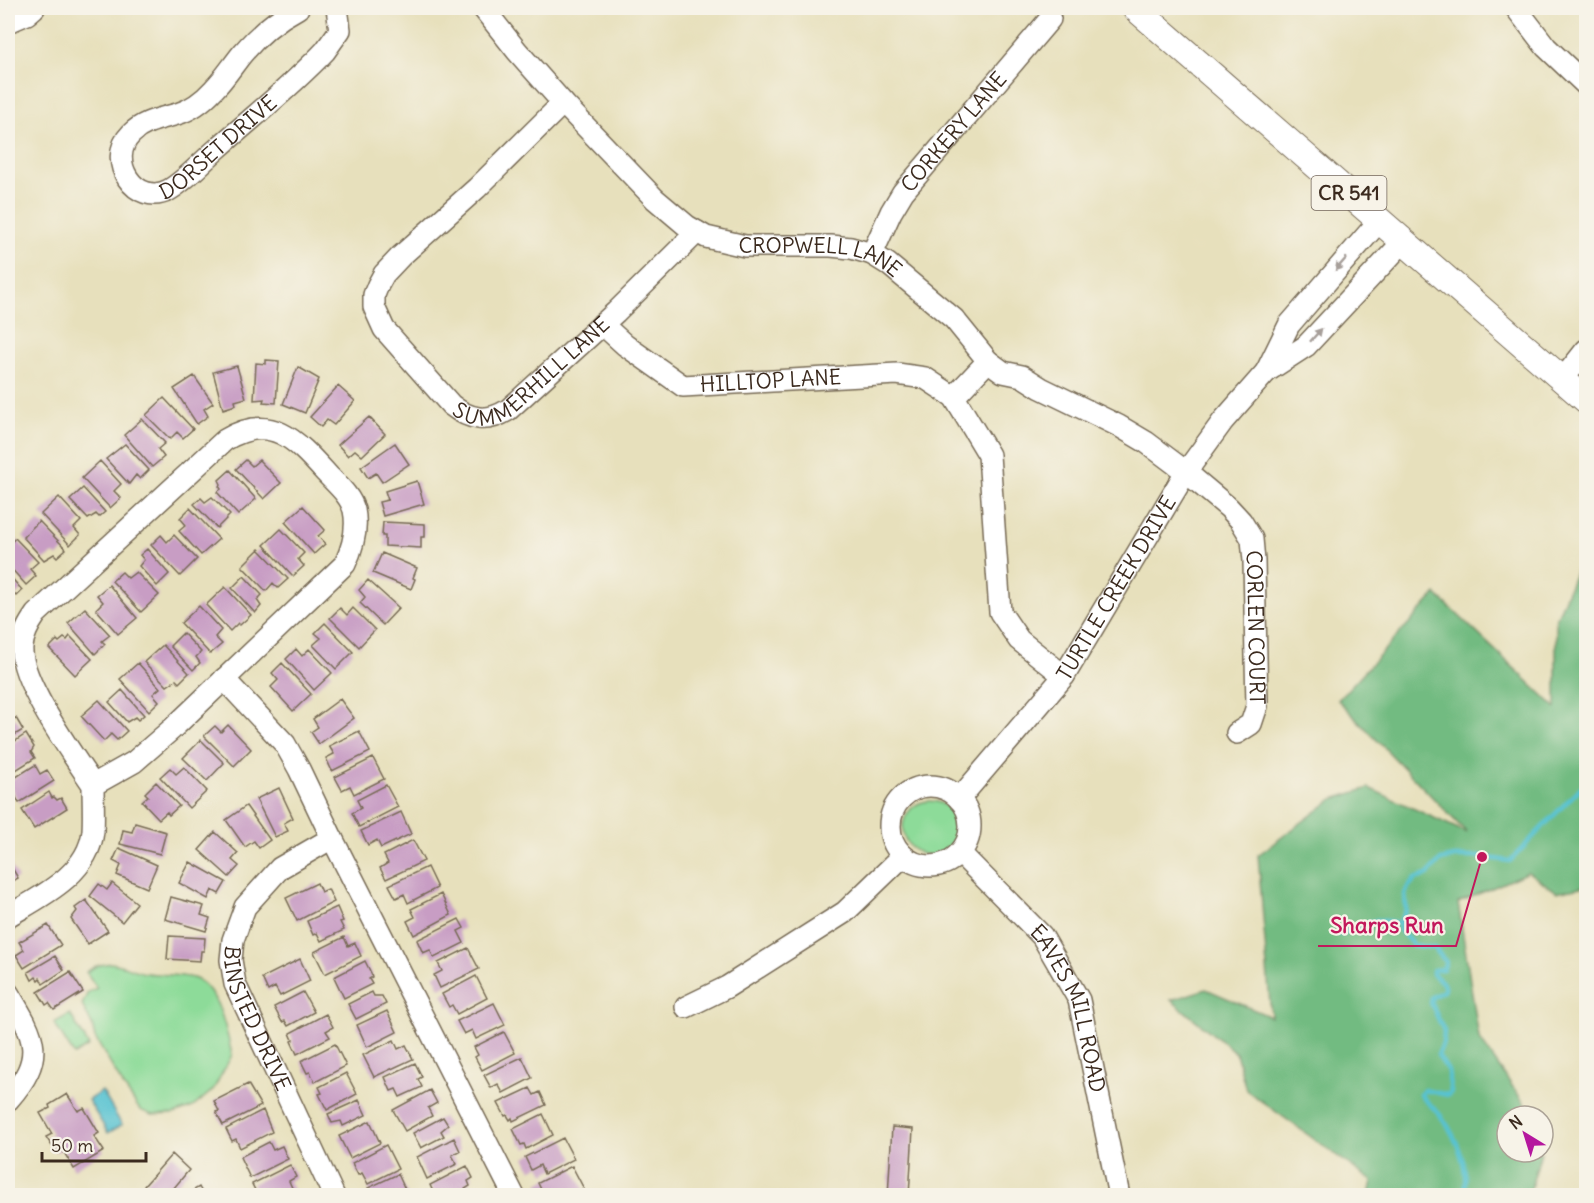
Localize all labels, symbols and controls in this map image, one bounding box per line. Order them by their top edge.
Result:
street label: CORKERY LANE [895,66,1012,198]
street label: DORSET DRIVE [155,89,282,206]
road number: CR 541 [1312,176,1386,210]
street label: CROPWELL LANE [738,232,907,283]
one-way arrow [1334,256,1348,271]
street label: SUMMERHILL LANE [448,311,615,432]
one-way arrow [1309,328,1323,343]
street label: HILLTOP LANE [699,363,842,398]
street label: TURTLE CREEK DRIVE [1050,491,1182,685]
street label: CORLEN COURT [1240,549,1271,705]
callout: Sharps Run [1318,906,1456,946]
text: Sharps Run [1330,911,1444,939]
street label: EAVES MILL ROAD [1025,918,1112,1095]
street label: BINSTED DRIVE [218,945,297,1095]
north arrow [1495,1104,1555,1164]
text: N [1505,1111,1526,1133]
scale bar [42,1125,146,1163]
text: 50 m [51,1134,93,1157]

